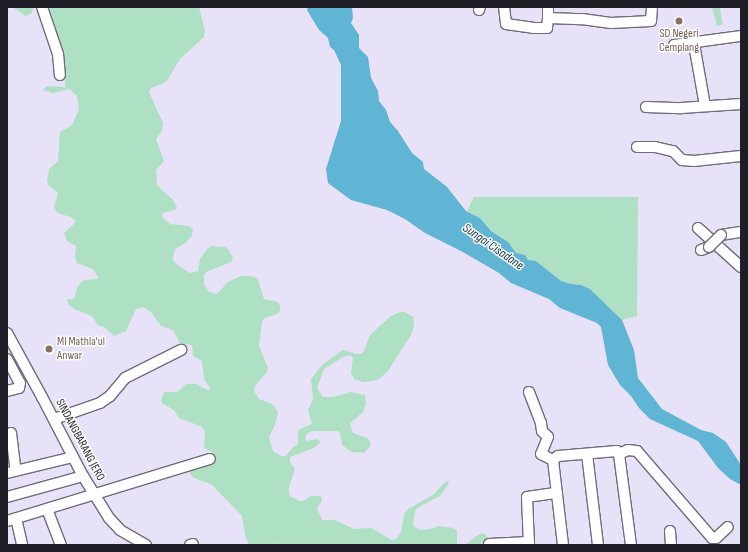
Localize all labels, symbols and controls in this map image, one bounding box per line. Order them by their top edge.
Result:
marker: SD Negeri Cemplang [674,16,684,26]
place label: SD Negeri Cemplang [659,27,699,55]
water label: Sungai Cisadane [460,220,526,274]
place label: MI Mathla'ul Anwar [57,335,105,363]
marker: MI Mathla'ul Anwar [44,344,54,354]
street label: SINDANGBARANG JERO [52,397,108,483]

